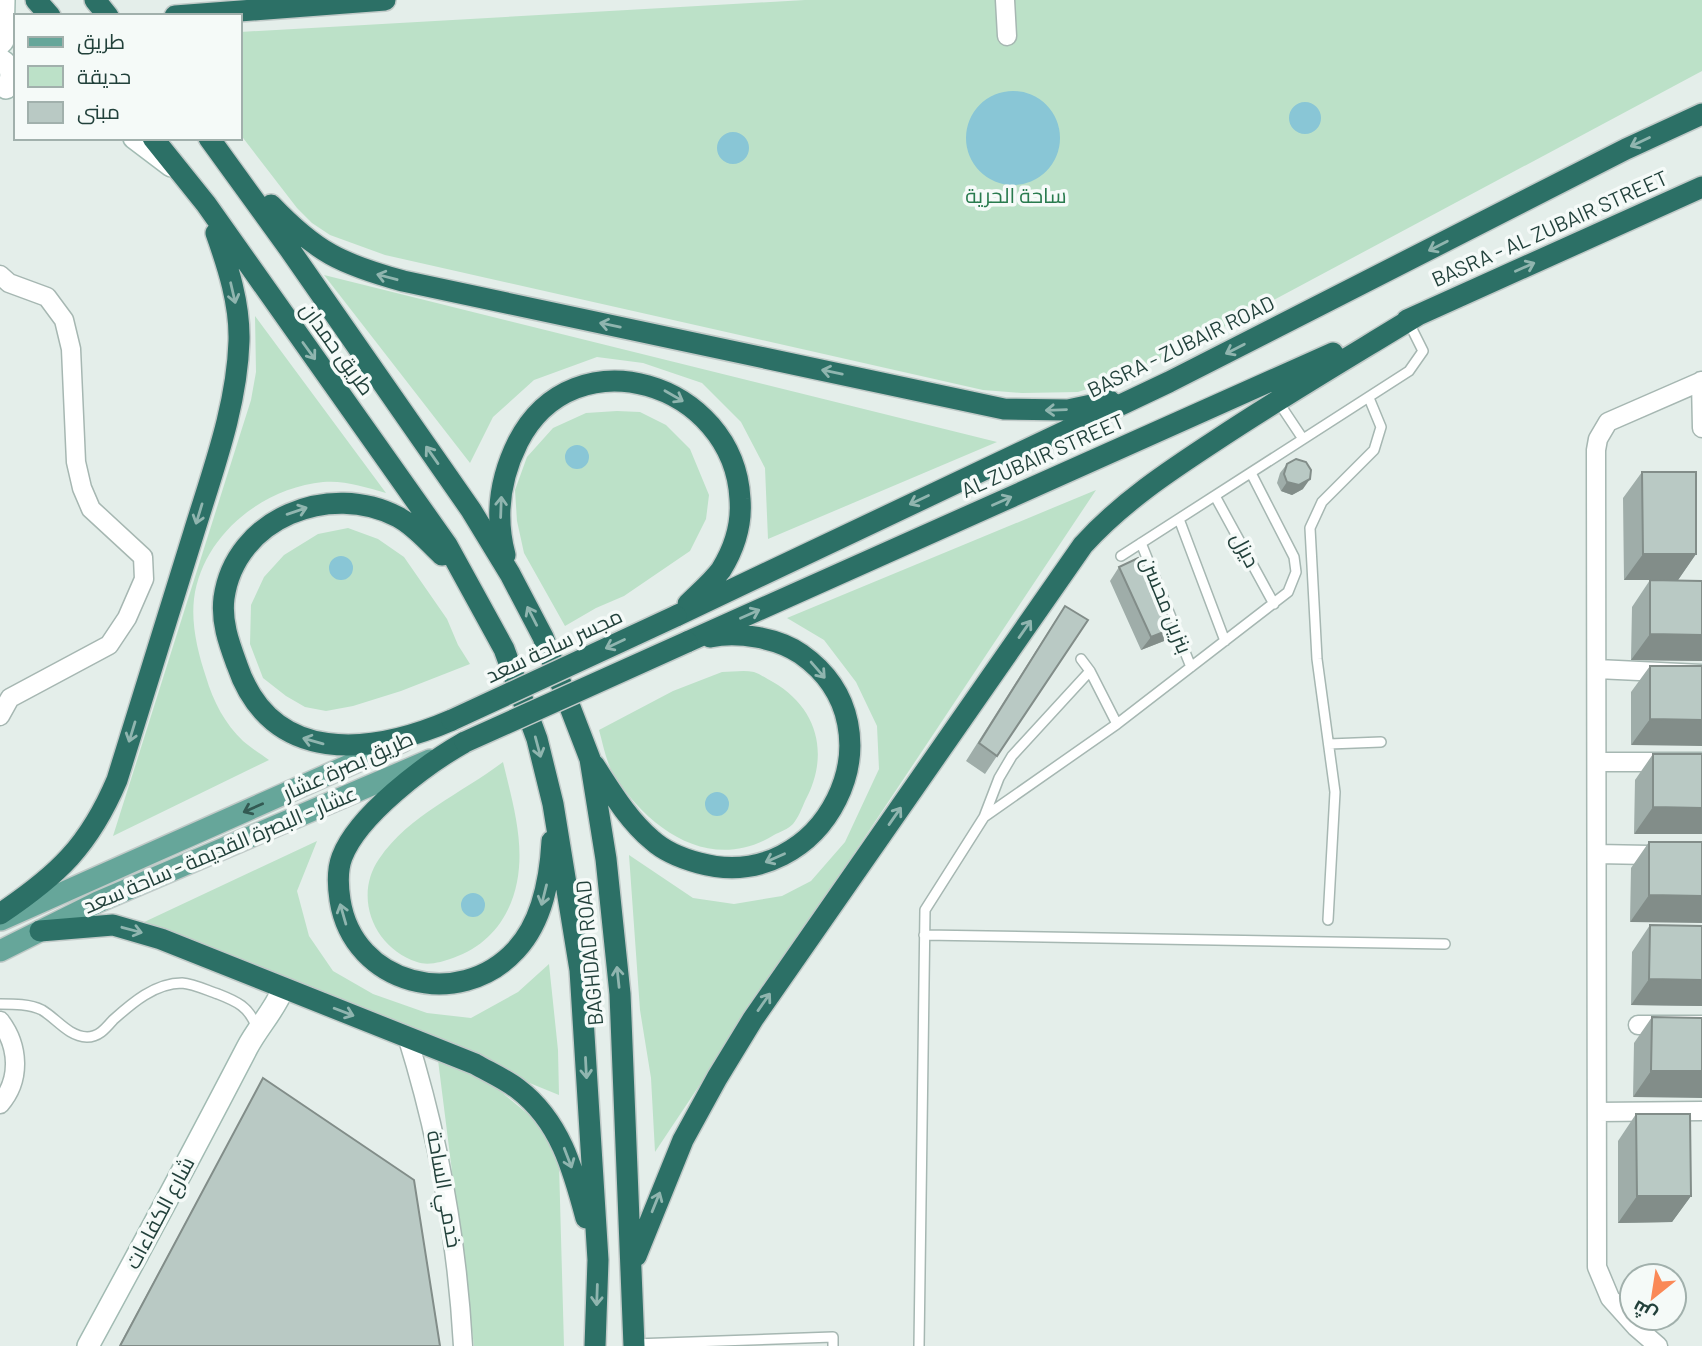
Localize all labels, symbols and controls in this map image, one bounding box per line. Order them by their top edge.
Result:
legend [14,14,242,140]
text: طريق [77,28,125,55]
text: حديقة [77,63,131,88]
text: مبنى [77,98,120,125]
one-way arrow [1630,136,1651,150]
street label: BASRA - AL ZUBAIR STREET [1427,164,1671,291]
park label: ساحة الحرية [965,182,1067,208]
one-way arrow [1428,239,1448,253]
one-way arrow [1514,260,1535,273]
one-way arrow [377,269,399,282]
one-way arrow [227,281,241,304]
street label: BASRA - ZUBAIR ROAD [1083,290,1278,402]
street label: طريق حمدان [294,297,380,401]
one-way arrow [599,317,622,331]
one-way arrow [301,342,316,360]
one-way arrow [1225,342,1246,356]
one-way arrow [821,365,844,379]
one-way arrow [664,389,684,403]
one-way arrow [1044,404,1067,417]
street label: AL ZUBAIR STREET [957,407,1128,502]
one-way arrow [425,446,439,465]
one-way arrow [909,494,930,508]
one-way arrow [991,494,1012,507]
one-way arrow [494,496,507,519]
one-way arrow [192,503,204,525]
one-way arrow [285,503,307,516]
street label: ديزل [1225,528,1266,572]
street label: بنزين محسن [1135,552,1198,658]
street label: مجسر ساحة سعد [481,602,626,688]
one-way arrow [524,606,538,627]
one-way arrow [738,607,760,620]
one-way arrow [1018,620,1032,639]
one-way arrow [605,638,626,652]
one-way arrow [810,661,826,679]
one-way arrow [124,721,137,743]
street label: طريق بصرة عشار [277,725,417,807]
one-way arrow [302,733,324,746]
one-way arrow [533,736,546,758]
street label: عشار - البصرة القديمة - ساحة سعد [79,780,360,919]
one-way arrow [243,802,264,815]
one-way arrow [888,807,902,826]
one-way arrow [765,852,787,865]
street label: BAGHDAD ROAD [570,879,607,1027]
one-way arrow [537,884,550,906]
one-way arrow [336,903,349,925]
one-way arrow [120,924,143,937]
one-way arrow [611,967,624,989]
one-way arrow [757,993,771,1012]
one-way arrow [333,1007,355,1020]
one-way arrow [580,1056,593,1079]
street label: خدمي الساحة [418,1128,468,1250]
one-way arrow [563,1146,575,1168]
street label: شارع الكفاءات [119,1152,201,1274]
one-way arrow [651,1192,664,1213]
north arrow [1618,1262,1688,1332]
one-way arrow [590,1284,603,1307]
text: ش [1628,1295,1661,1328]

